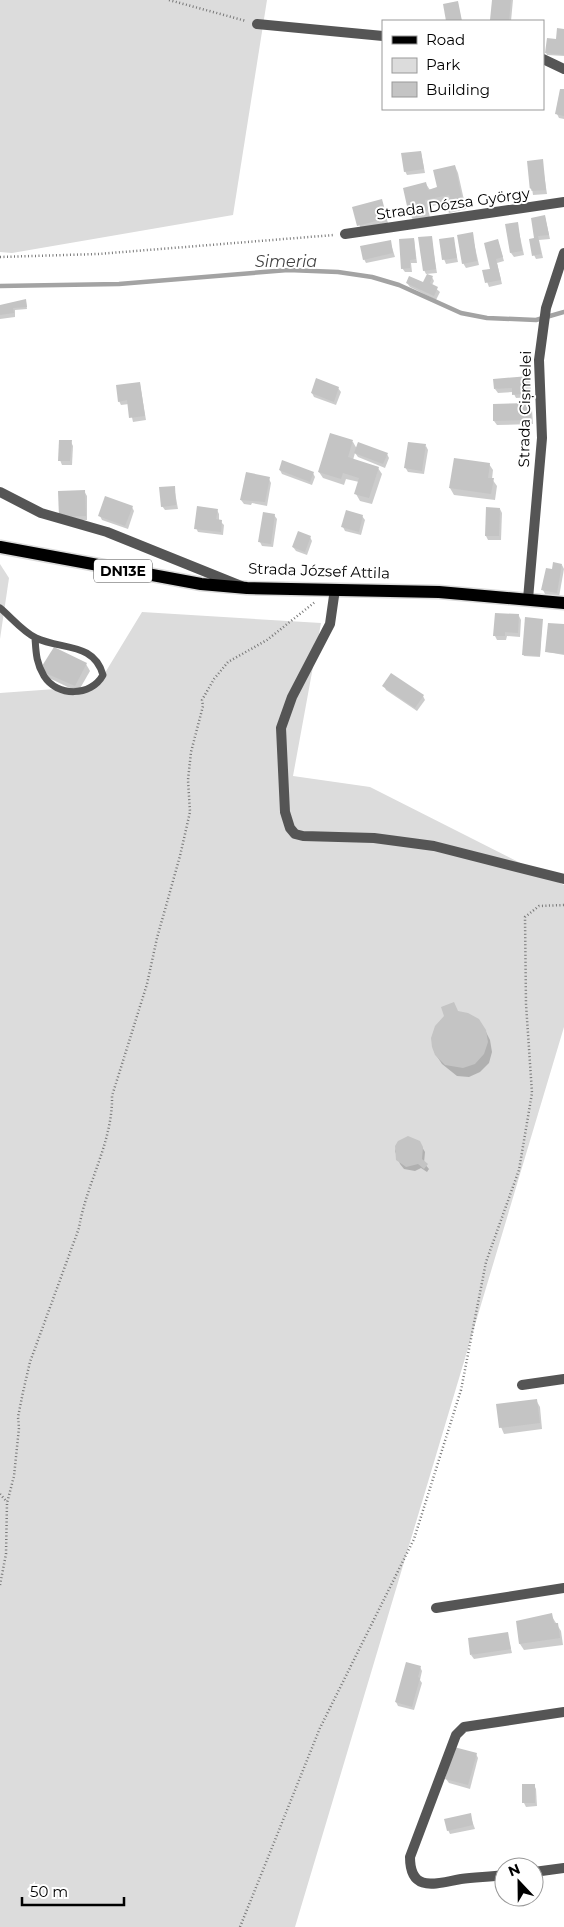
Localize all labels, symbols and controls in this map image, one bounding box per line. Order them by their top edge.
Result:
legend [382,20,544,110]
text: Road [426,30,465,49]
text: Park [426,55,460,74]
text: Building [426,80,490,99]
street label: Strada Dózsa György [375,183,532,224]
water label: Simeria [255,252,317,271]
street label: Strada Cișmelei [514,351,536,467]
street label: Strada József Attila [248,559,390,582]
road number: DN13E [94,560,152,582]
north arrow [494,1857,544,1907]
text: N [506,1859,523,1880]
scale bar [22,1874,125,1906]
text: 50 m [30,1882,68,1901]

